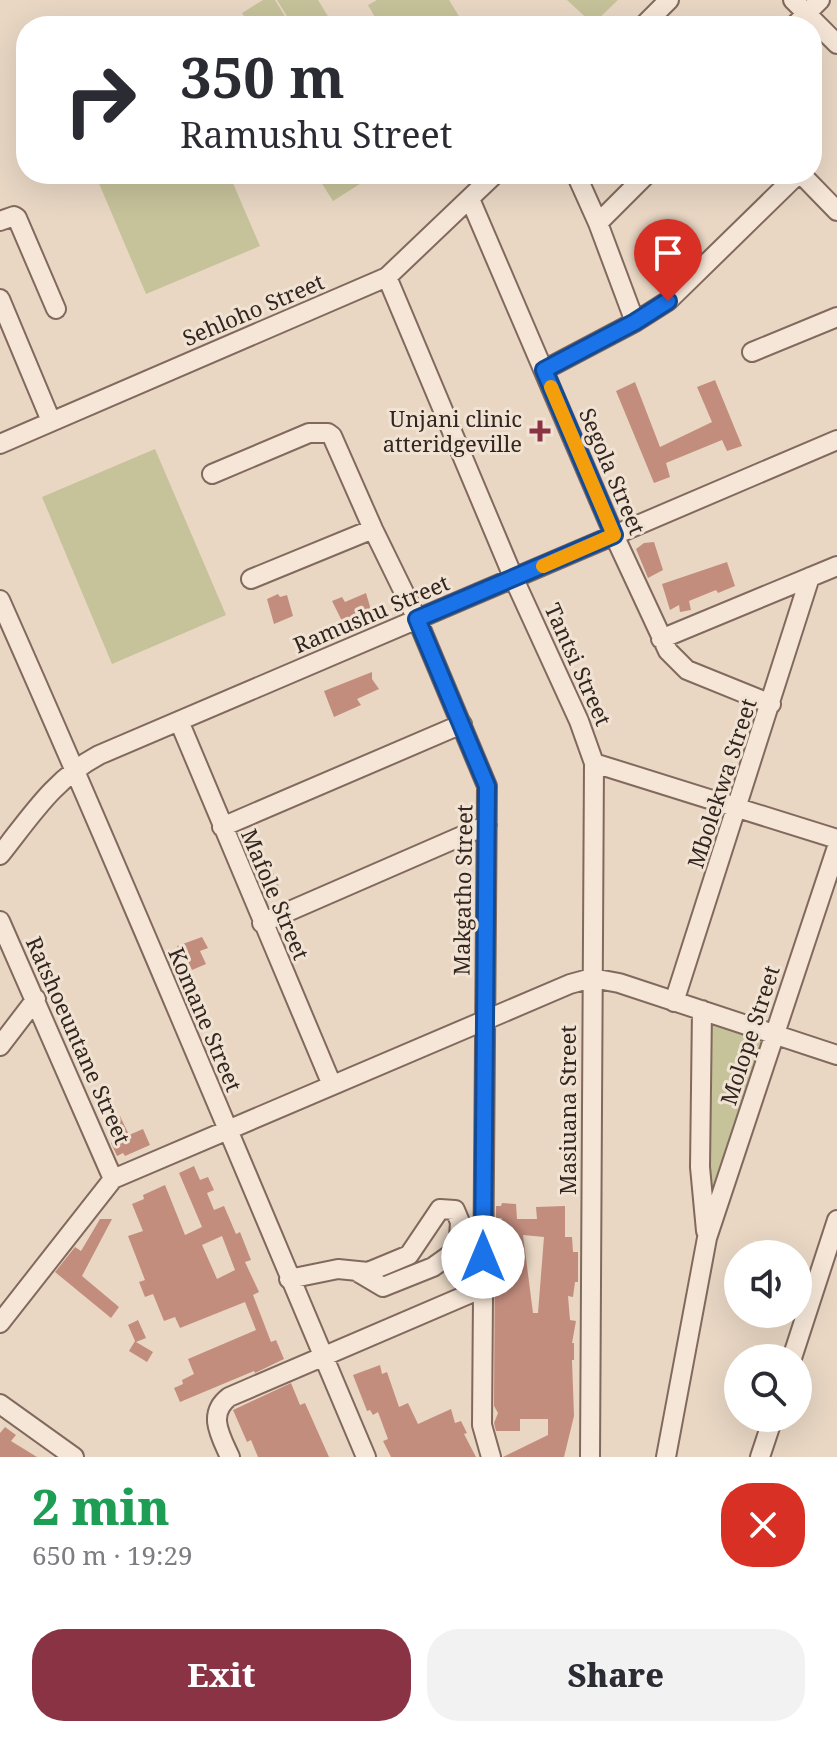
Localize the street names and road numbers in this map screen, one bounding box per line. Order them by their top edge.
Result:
street label: Sehloho Street [178,266,329,352]
street label: Segola Street [573,403,653,539]
street label: Ramushu Street [288,567,454,659]
street label: Tantsi Street [539,598,619,730]
street label: Mbolekwa Street [679,694,763,872]
street label: Makgatho Street [446,804,478,976]
street label: Mafole Street [235,824,317,964]
street label: Ratshoeuntane Street [20,931,138,1149]
street label: Komane Street [162,942,250,1096]
street label: Molope Street [712,961,786,1109]
street label: Masiuana Street [552,1025,582,1195]

